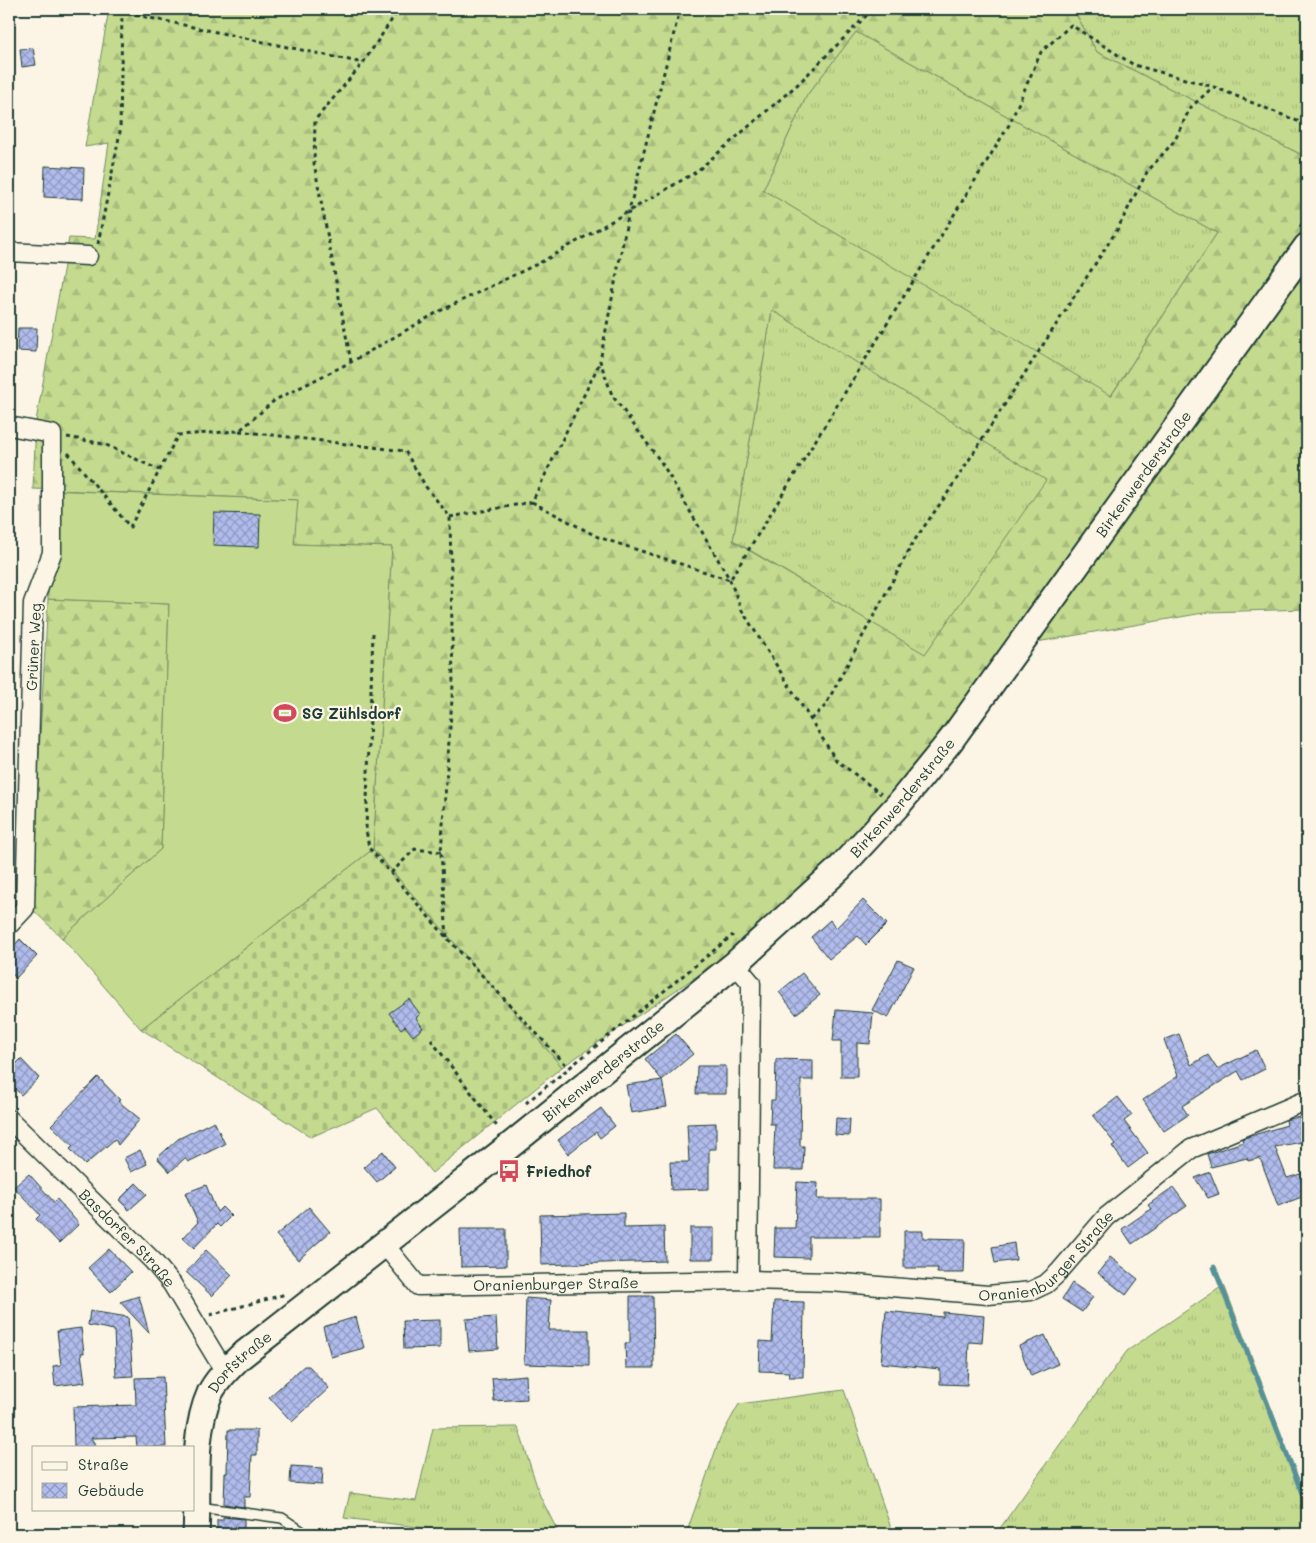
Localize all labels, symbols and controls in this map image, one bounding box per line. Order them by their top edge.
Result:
street label: Birkenwerderstraße [1091,406,1195,541]
street label: Grüner Weg [21,602,45,691]
sports icon: SG Zühlsdorf [272,700,298,726]
place label: SG Zühlsdorf [302,703,401,723]
street label: Birkenwerderstraße [845,734,959,861]
street label: Birkenwerderstraße [538,1015,668,1126]
bus stop icon: Friedhof [496,1158,522,1184]
place label: Friedhof [526,1161,592,1181]
street label: Basdorfer Straße [75,1184,180,1291]
street label: Oranienburger Straße [978,1205,1117,1305]
street label: Oranienburger Straße [473,1272,639,1295]
street label: Dorfstraße [202,1326,276,1396]
legend [32,1446,195,1510]
text: Straße [78,1454,129,1474]
text: Gebäude [78,1480,144,1500]

